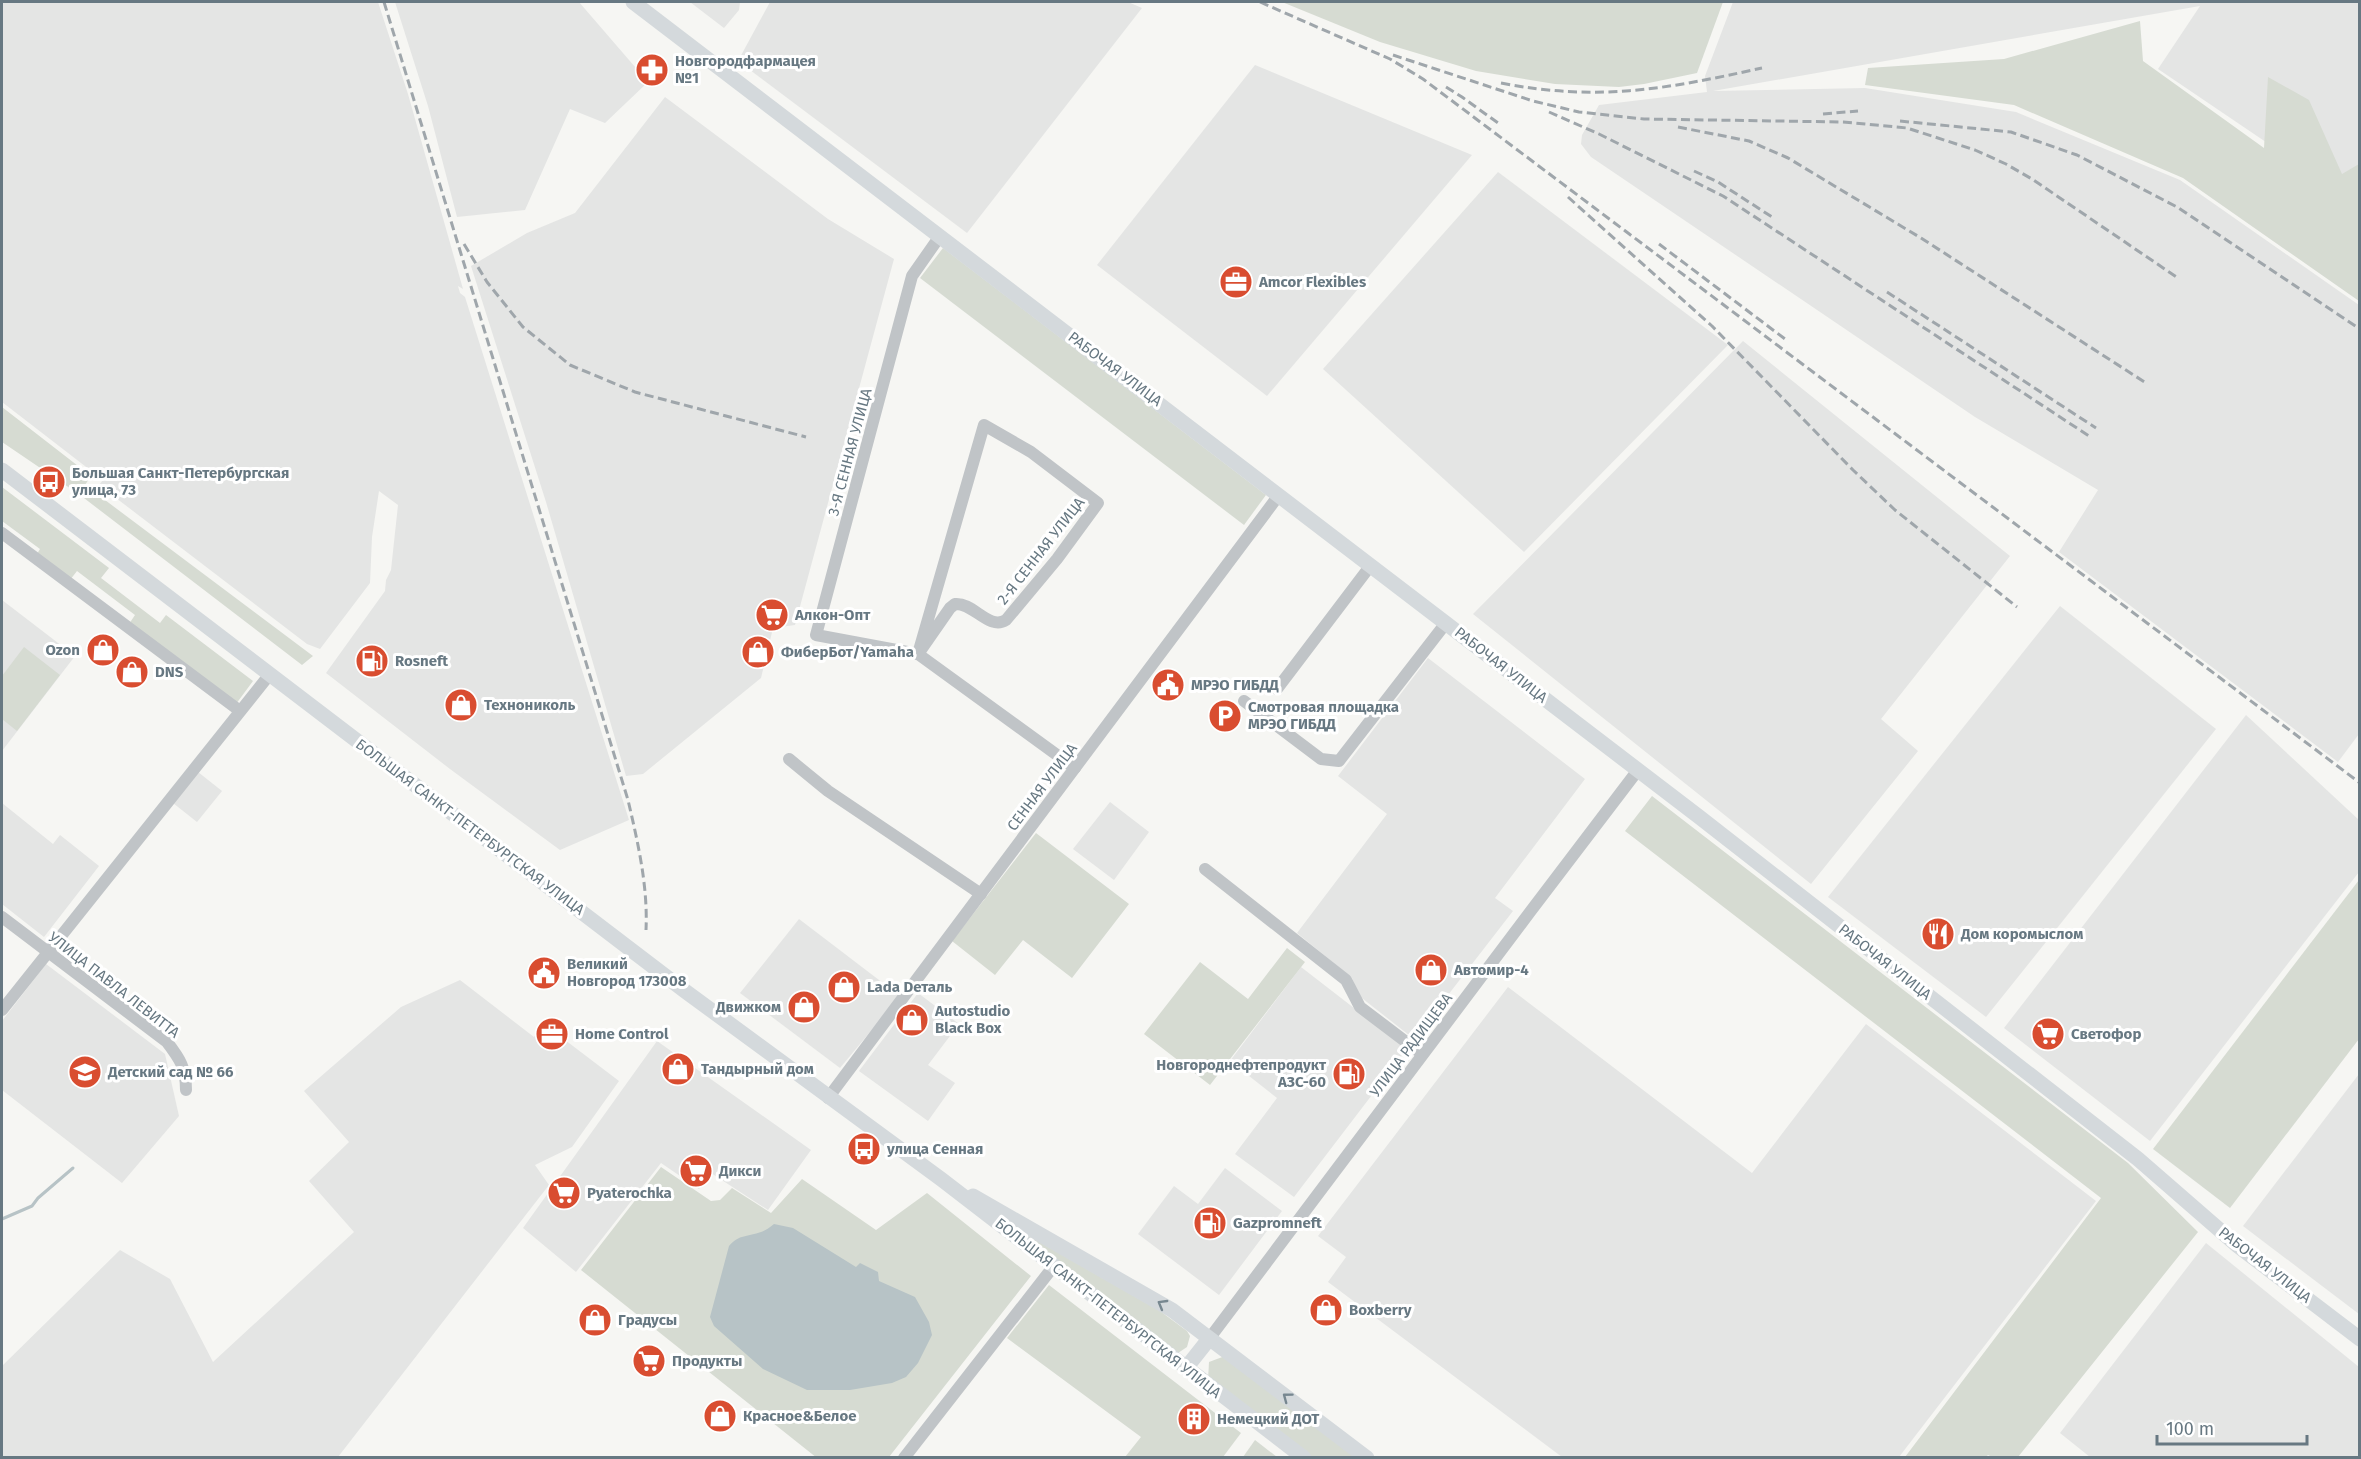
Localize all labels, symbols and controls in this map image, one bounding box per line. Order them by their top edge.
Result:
pharmacy icon: Новгородфармацея №1 [634,52,670,88]
place label: Новгородфармацея №1 [675,52,816,87]
office icon: Amcor Flexibles [1218,264,1254,300]
place label: Amcor Flexibles [1258,273,1366,291]
street label: РАБОЧАЯ УЛИЦА [1065,328,1166,410]
street label: 3-Я СЕННАЯ УЛИЦА [824,386,876,518]
bus stop icon: Большая Санкт-Петербургская улица, 73 [31,464,67,500]
place label: Большая Санкт-Петербургская улица, 73 [71,464,289,499]
street label: 2-Я СЕННАЯ УЛИЦА [993,493,1089,608]
supermarket icon: Алкон-Опт [754,597,790,633]
place label: Алкон-Опт [794,606,871,624]
street label: РАБОЧАЯ УЛИЦА [1451,623,1551,707]
shop icon: Ozon [85,632,121,668]
shop icon: ФиберБот/Yamaha [740,634,776,670]
place label: Ozon [46,641,80,659]
fuel station icon: Rosneft [354,643,390,679]
place label: ФиберБот/Yamaha [781,643,914,661]
place label: Rosneft [395,652,448,670]
shop icon: DNS [114,654,150,690]
place label: DNS [155,663,184,681]
public building icon: МРЭО ГИБДД [1150,667,1186,703]
place label: МРЭО ГИБДД [1191,676,1279,694]
shop icon: Технониколь [443,687,479,723]
place label: Технониколь [484,696,575,714]
parking icon: Смотровая площадка МРЭО ГИБДД [1207,698,1243,734]
place label: Смотровая площадка МРЭО ГИБДД [1248,698,1399,733]
street label: БОЛЬШАЯ САНКТ-ПЕТЕРБУРГСКАЯ УЛИЦА [352,735,588,919]
street label: СЕННАЯ УЛИЦА [1003,739,1081,834]
restaurant icon: Дом коромыслом [1920,916,1956,952]
street label: РАБОЧАЯ УЛИЦА [1835,920,1935,1004]
place label: Дом коромыслом [1960,925,2083,943]
street label: УЛИЦА ПАВЛА ЛЕВИТТА [45,928,183,1042]
shop icon: Автомир-4 [1413,952,1449,988]
public building icon: Великий Новгород 173008 [526,955,562,991]
place label: Великий Новгород 173008 [567,955,687,990]
place label: Автомир-4 [1453,961,1529,979]
shop icon: Lada Dеталь [826,969,862,1005]
place label: Lada Dеталь [867,978,952,996]
shop icon: Движком [786,989,822,1025]
street label: УЛИЦА РАДИЩЕВА [1366,989,1456,1101]
place label: Движком [715,998,781,1016]
shop icon: Autostudio Black Box [894,1002,930,1038]
place label: Autostudio Black Box [934,1002,1011,1037]
office icon: Home Control [534,1016,570,1052]
supermarket icon: Светофор [2030,1016,2066,1052]
place label: Home Control [575,1025,669,1043]
place label: Светофор [2071,1025,2141,1043]
shop icon: Тандырный дом [660,1051,696,1087]
school or university icon: Детский сад № 66 [67,1054,103,1090]
place label: Новгороднефтепродукт АЗС-60 [1156,1056,1327,1091]
fuel station icon: Новгороднефтепродукт АЗС-60 [1331,1056,1367,1092]
place label: Тандырный дом [701,1060,814,1078]
place label: Детский сад № 66 [107,1063,234,1081]
bus stop icon: улица Сенная [846,1131,882,1167]
place label: улица Сенная [886,1140,983,1158]
supermarket icon: Дикси [678,1153,714,1189]
place label: Дикси [718,1162,761,1180]
supermarket icon: Pyaterochka [546,1175,582,1211]
place label: Pyaterochka [587,1184,672,1202]
fuel station icon: Gazpromneft [1192,1205,1228,1241]
street label: БОЛЬШАЯ САНКТ-ПЕТЕРБУРГСКАЯ УЛИЦА [991,1214,1225,1402]
place label: Gazpromneft [1233,1214,1322,1232]
street label: РАБОЧАЯ УЛИЦА [2215,1223,2315,1307]
shop icon: Boxberry [1308,1292,1344,1328]
one-way arrow [1158,1300,1168,1312]
place label: Boxberry [1349,1301,1412,1319]
shop icon: Градусы [577,1302,613,1338]
place label: Градусы [618,1311,677,1329]
supermarket icon: Продукты [631,1343,667,1379]
place label: Продукты [672,1352,742,1370]
one-way arrow [1283,1393,1294,1404]
shop icon: Красное&Белое [702,1398,738,1434]
building icon: Немецкий ДОТ [1176,1401,1212,1437]
place label: Красное&Белое [743,1407,856,1425]
scale bar [2157,1408,2307,1446]
place label: Немецкий ДОТ [1217,1410,1320,1428]
text: 100 m [2166,1418,2214,1440]

